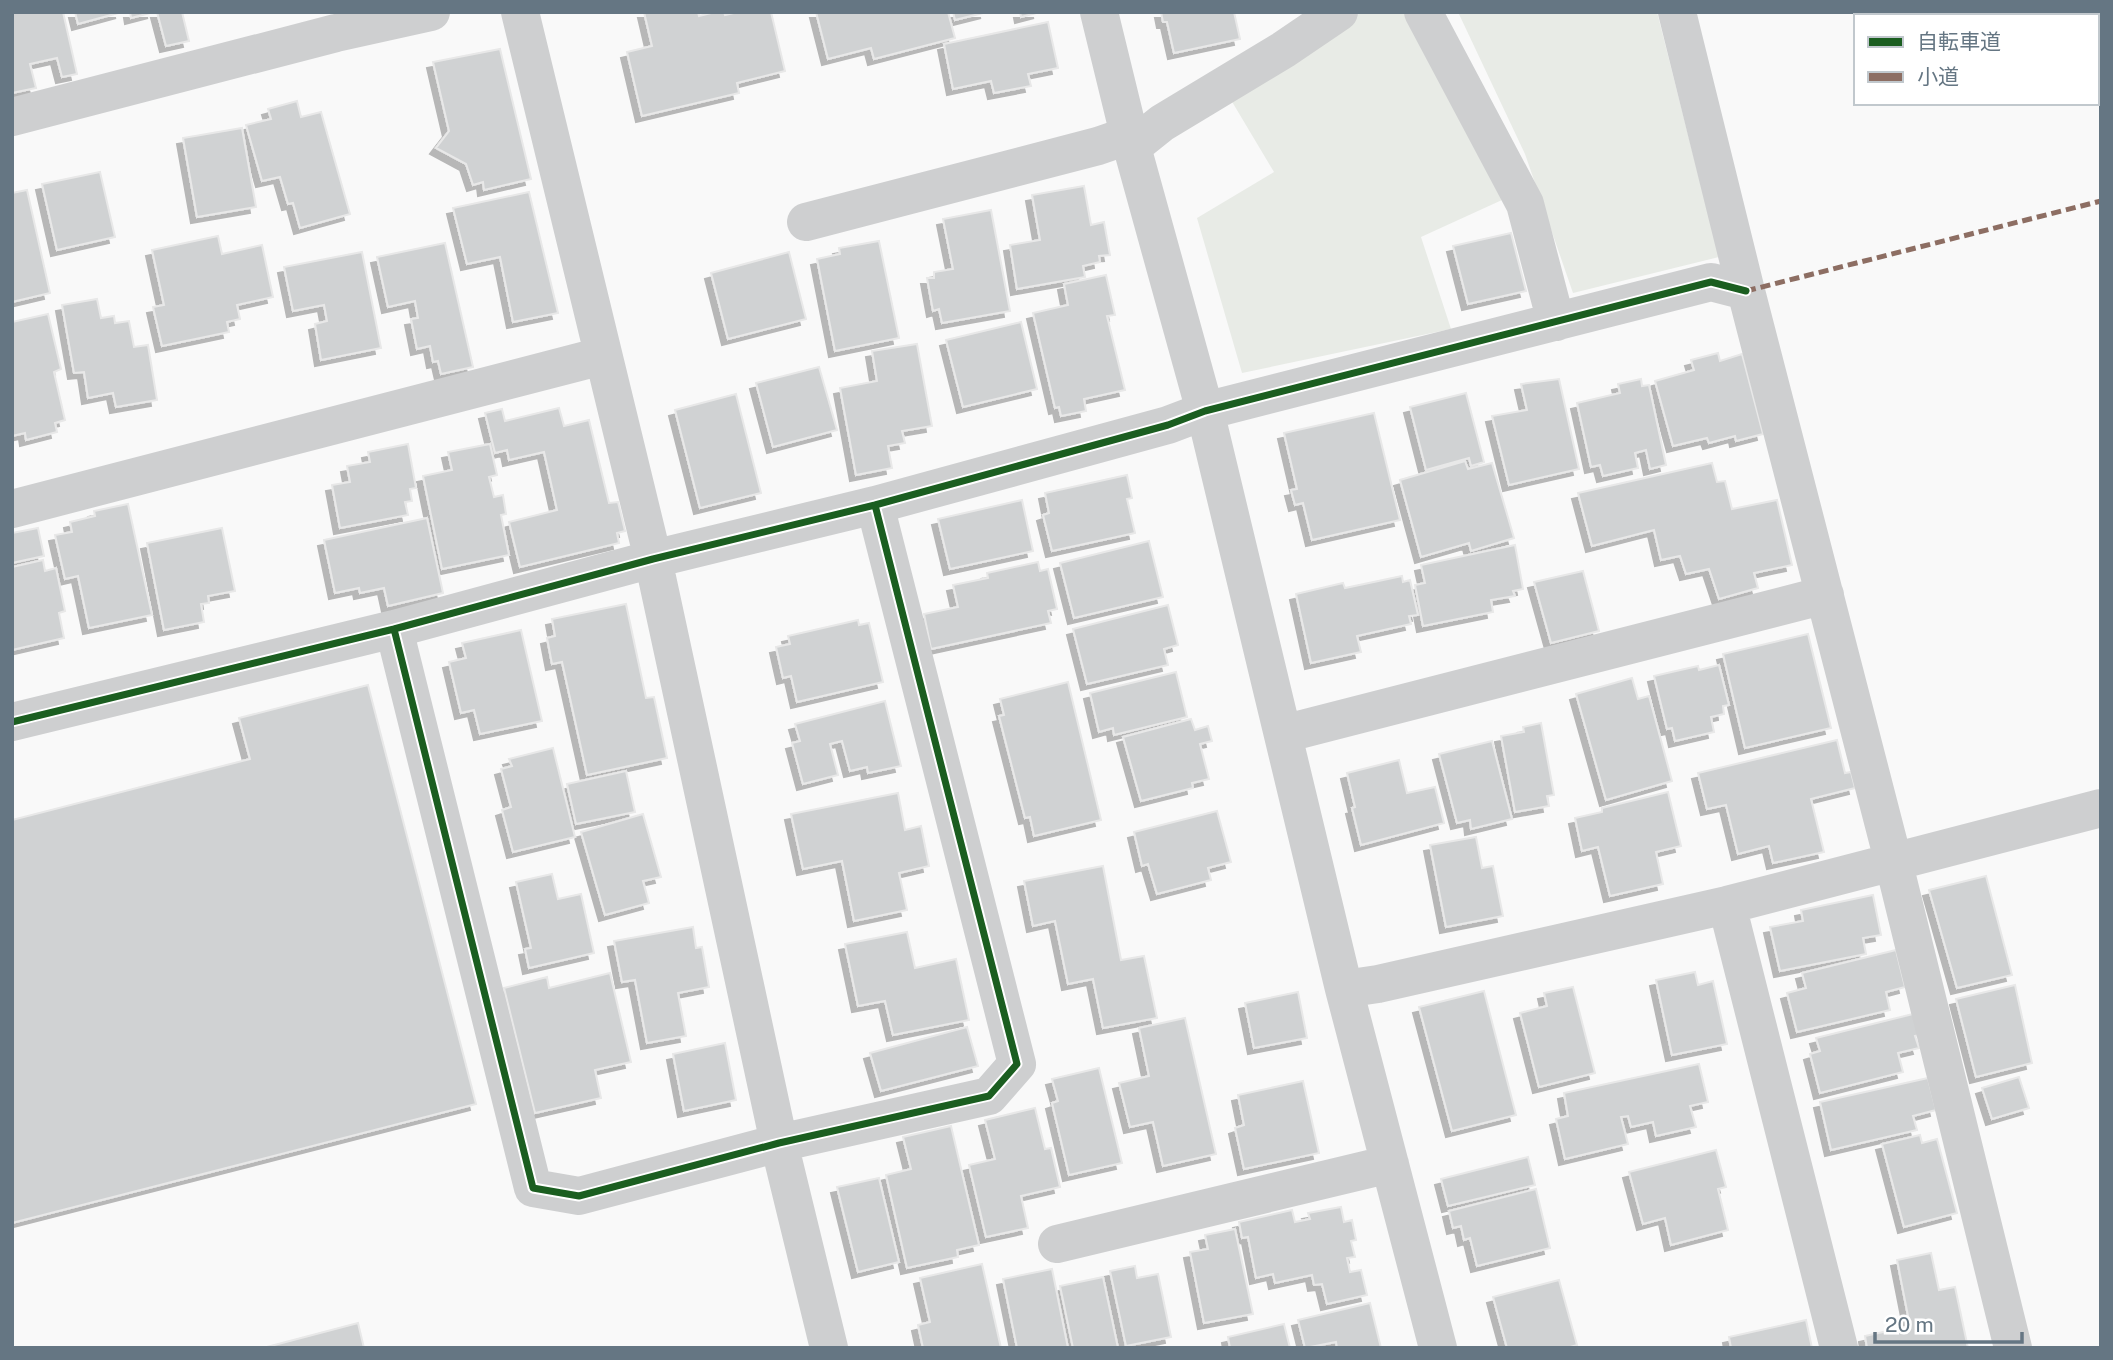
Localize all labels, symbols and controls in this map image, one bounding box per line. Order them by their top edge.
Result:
legend [1854,14,2099,105]
text: 自転車道 [1917,29,2001,54]
text: 小道 [1917,64,1959,89]
scale bar [1875,1300,2022,1344]
text: 20 m [1885,1312,1934,1337]

